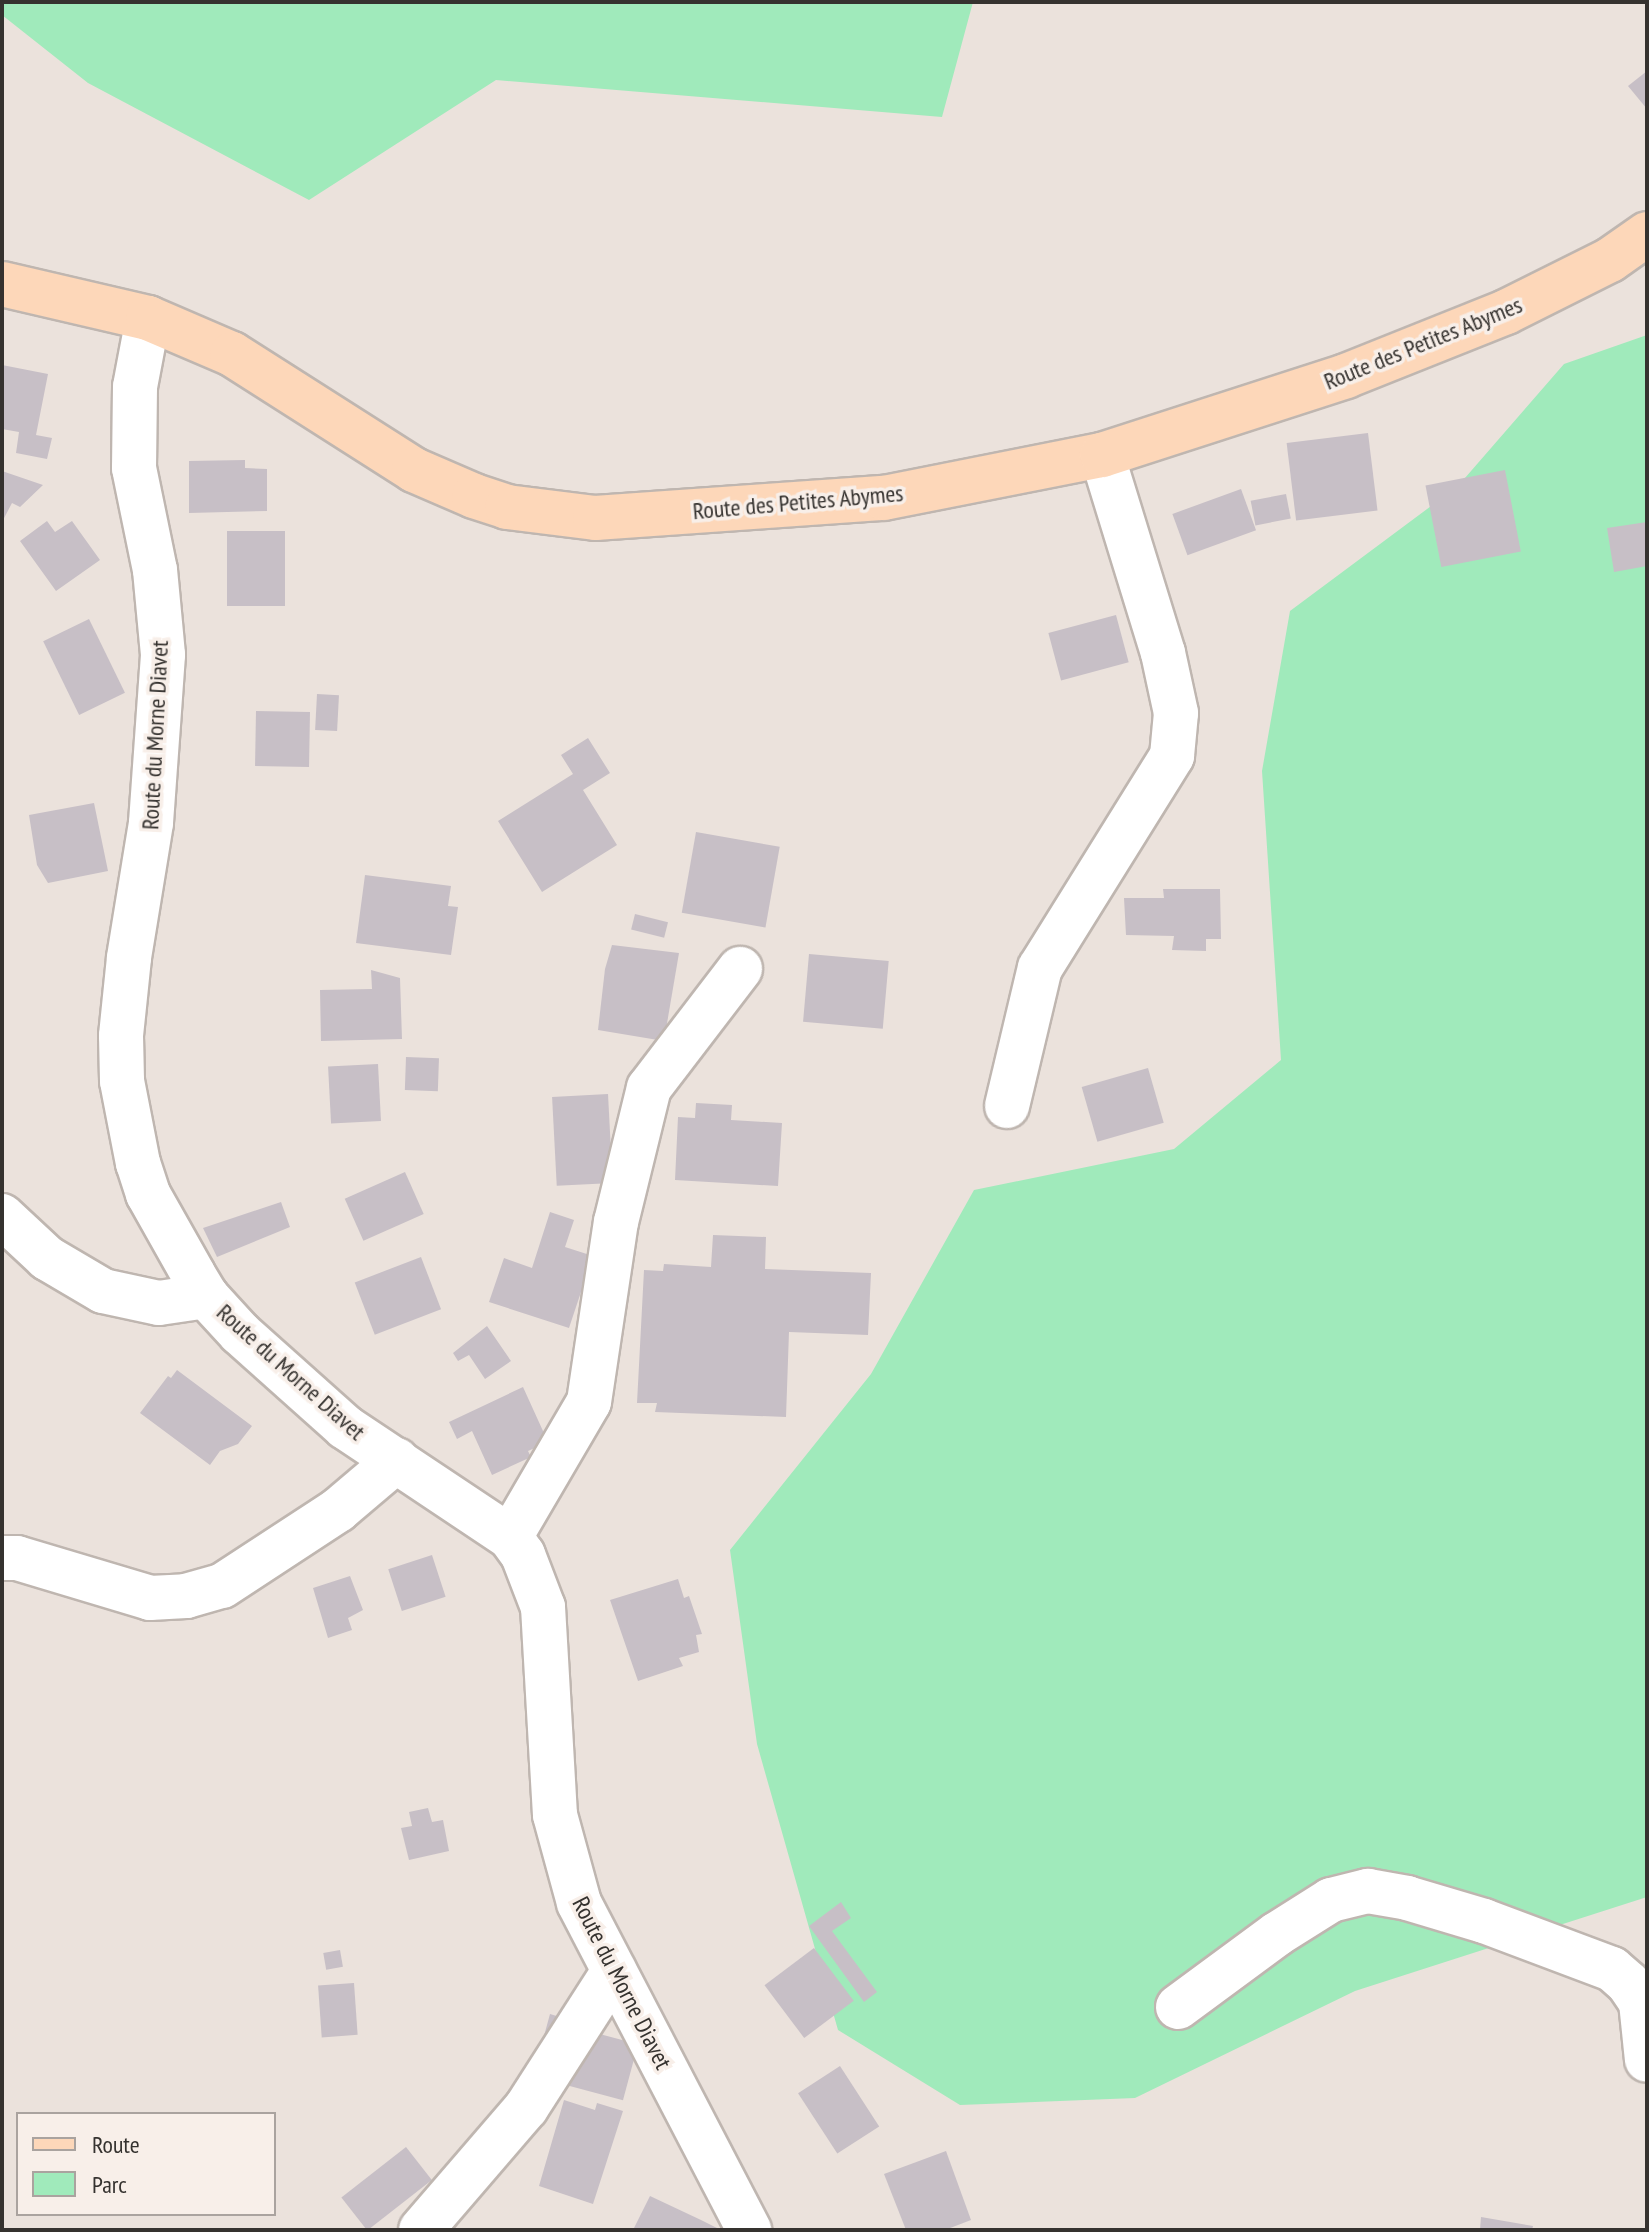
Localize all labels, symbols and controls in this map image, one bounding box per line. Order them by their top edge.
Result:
street label: Route des Petites Abymes [1319,290,1527,396]
street label: Route des Petites Abymes [691,478,905,526]
street label: Route du Morne Diavet [136,640,174,830]
street label: Route du Morne Diavet [211,1298,371,1446]
street label: Route du Morne Diavet [566,1892,678,2074]
legend [16,2112,276,2216]
text: Route [92,2129,140,2160]
text: Parc [92,2169,127,2200]

